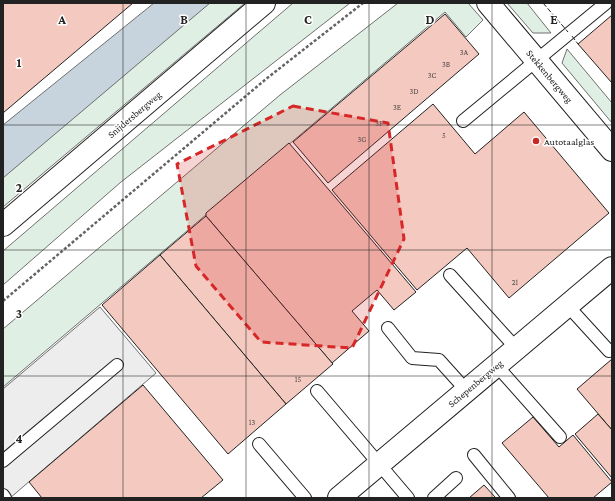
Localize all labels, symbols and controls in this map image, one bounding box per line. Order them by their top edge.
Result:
text: A [57,12,66,27]
text: B [180,12,188,27]
text: C [304,12,312,27]
text: D [426,12,435,27]
text: E [550,12,558,27]
house number: 3A [460,48,469,57]
street label: Stekkenbergweg [524,48,575,105]
text: 1 [17,55,22,70]
house number: 3B [442,60,451,69]
house number: 3C [428,71,437,80]
house number: 3D [409,87,419,96]
street label: Snijdersbergweg [105,89,164,141]
house number: 3E [393,103,402,112]
house number: 3F [375,119,383,128]
house number: 5 [442,131,446,140]
house number: 3G [358,135,366,144]
marker: Autotaalglas [531,136,541,146]
place label: Autotaalglas [544,136,594,147]
text: 2 [16,180,23,195]
house number: 21 [512,278,519,287]
text: 3 [16,306,22,321]
street label: Schepenbergweg [446,357,505,409]
house number: 15 [295,375,301,384]
house number: 13 [249,418,255,427]
text: 4 [15,431,23,446]

